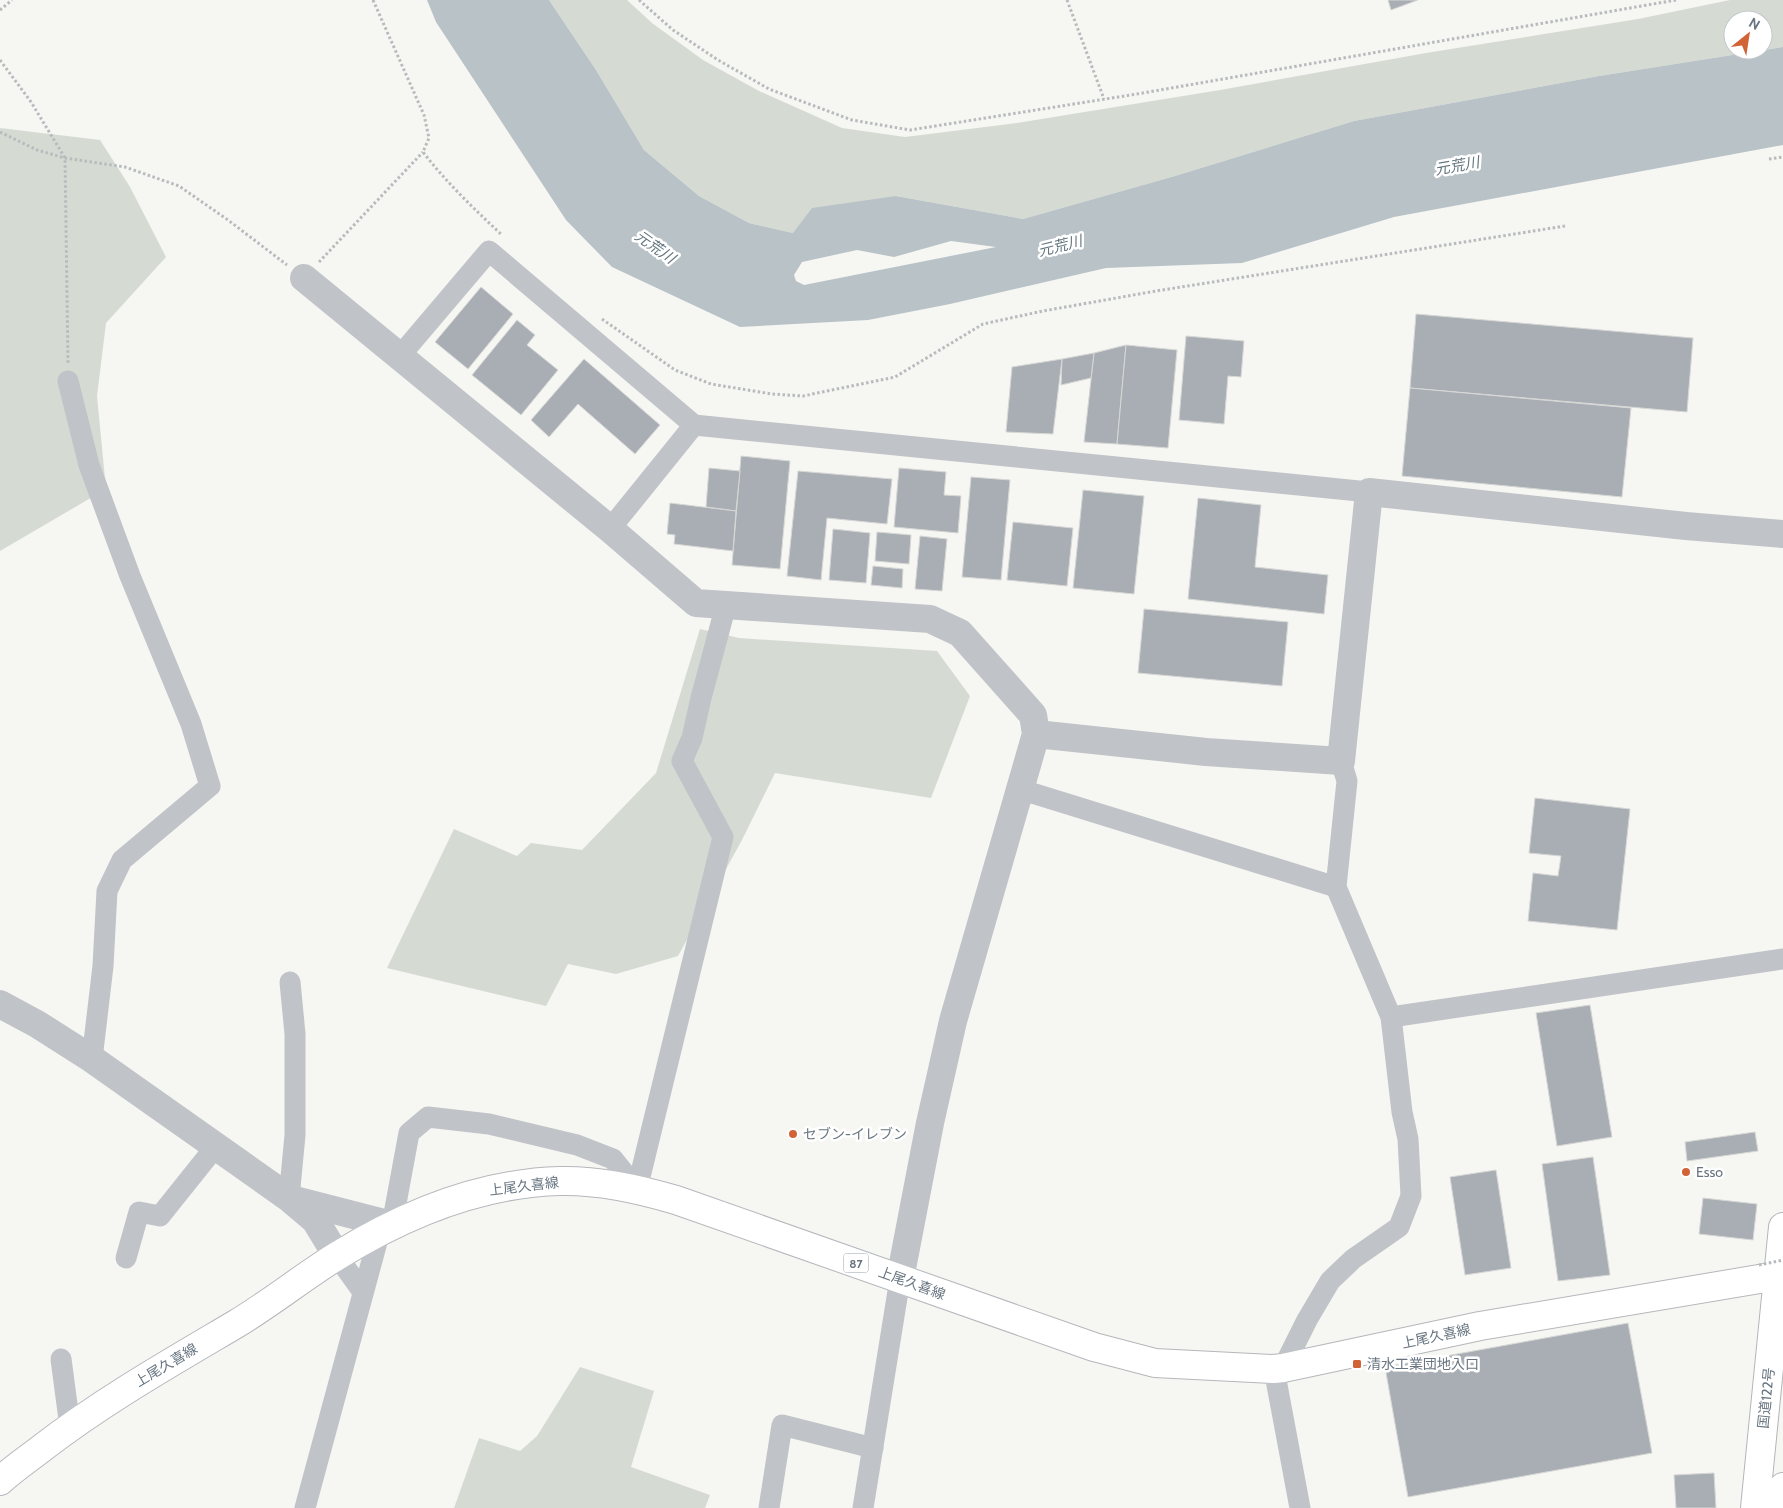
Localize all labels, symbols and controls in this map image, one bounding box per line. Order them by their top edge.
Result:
north arrow [1723,10,1773,60]
text: N [1746,13,1763,34]
water label: 元荒川 [1433,153,1483,179]
water label: 元荒川 [631,227,680,268]
water label: 元荒川 [1036,231,1086,260]
place label: セブン-イレブン [803,1125,907,1143]
marker: セブン-イレブン [787,1128,799,1140]
place label: Esso [1696,1163,1723,1181]
marker: Esso [1680,1166,1692,1178]
street label: 上尾久喜線 [488,1173,560,1199]
road number: 87 [844,1254,868,1272]
street label: 上尾久喜線 [876,1263,948,1303]
street label: 上尾久喜線 [1400,1320,1472,1352]
street label: 上尾久喜線 [131,1339,201,1391]
place label: 清水工業団地入口 [1367,1355,1479,1373]
marker: 清水工業団地入口 [1351,1358,1363,1370]
street label: 国道122号 [1754,1367,1778,1429]

